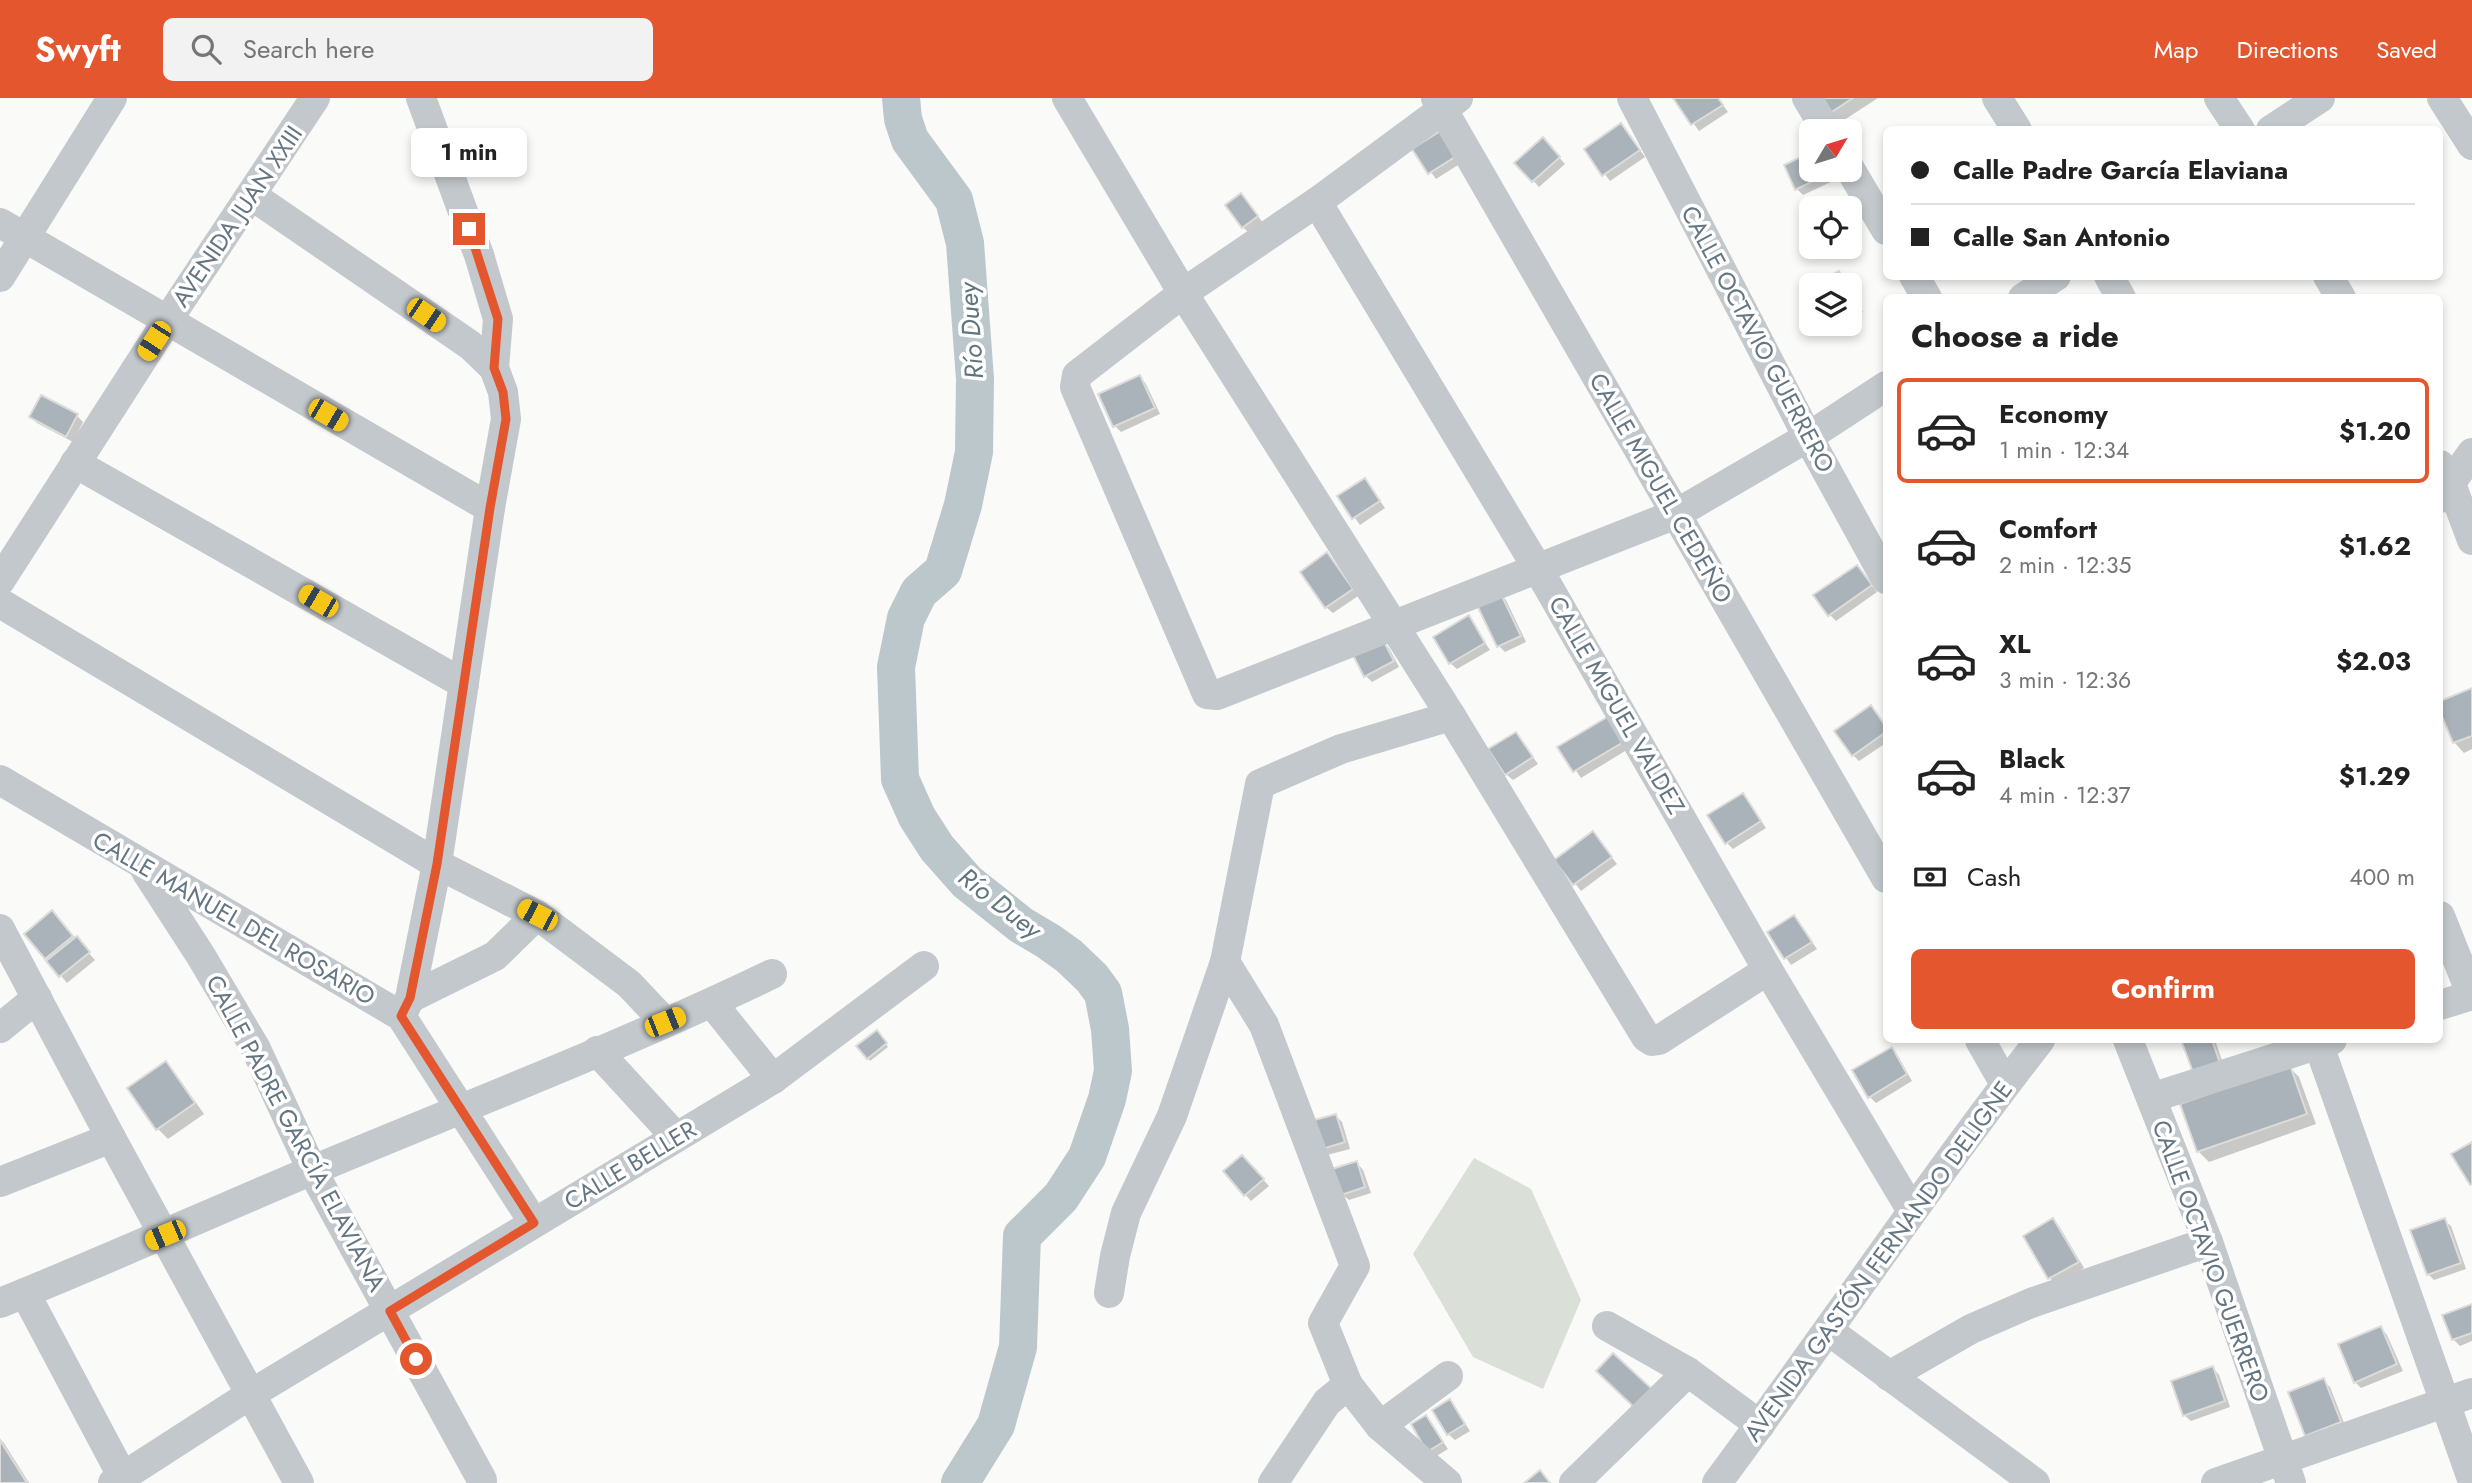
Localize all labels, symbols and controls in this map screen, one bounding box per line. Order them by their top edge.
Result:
search box [163,18,653,81]
text: Swyft [35,26,121,73]
icon: search [187,30,225,68]
text: Search here [243,30,374,68]
text: Map [2154,32,2199,67]
text: Directions [2237,32,2338,67]
text: Saved [2376,32,2437,67]
street label: AVENIDA JUAN XXIII [163,118,311,314]
north arrow [1799,119,1862,182]
map controls [1799,119,1862,336]
callout: 1 min [411,128,527,176]
text: 1 min [440,135,498,169]
text: Calle Padre García Elaviana [1953,151,2288,189]
button: locate [1799,196,1862,259]
street label: CALLE OCTAVIO GUERRERO [1673,199,1843,479]
route end [453,213,485,245]
text: Calle San Antonio [1953,218,2170,256]
button: layers [1799,273,1862,336]
water label: Río Duey [949,280,993,380]
car [403,295,450,335]
text: Choose a ride [1911,313,2119,359]
car [134,318,175,364]
street label: CALLE MIGUEL CEDEÑO [1581,366,1741,610]
car [305,395,352,435]
text: Economy [1999,395,2108,433]
icon: car [1915,399,1978,462]
text: $1.20 [2339,412,2411,450]
text: 1 min · 12:34 [1999,433,2129,467]
text: Comfort [1999,510,2097,548]
icon: car [1915,514,1978,577]
text: $1.62 [2339,527,2411,565]
text: 2 min · 12:35 [1999,548,2132,582]
car [295,581,342,621]
street label: CALLE MIGUEL VALDEZ [1540,589,1694,821]
text: XL [1999,625,2031,663]
icon: car [1915,629,1978,692]
text: $2.03 [2336,642,2411,680]
text: 3 min · 12:36 [1999,663,2131,697]
text: Black [1999,740,2065,778]
icon: car [1915,744,1978,807]
text: $1.29 [2339,757,2411,795]
text: 4 min · 12:37 [1999,778,2131,812]
street label: CALLE MANUEL DEL ROSARIO [86,823,382,1013]
water label: Río Duey [950,858,1051,949]
icon: cash [1911,858,1949,896]
text: Cash [1967,858,2021,896]
text: 400 m [2349,860,2415,894]
car [514,896,561,934]
button: Confirm [1911,949,2415,1029]
street label: CALLE PADRE GARCÍA ELAVIANA [197,968,395,1298]
car [642,1004,689,1040]
street label: AVENIDA GASTÓN FERNANDO DELIGNE [1735,1074,2021,1448]
street label: CALLE BELLER [557,1111,703,1218]
street label: CALLE OCTAVIO GUERRERO [2144,1115,2278,1407]
car [142,1217,189,1253]
route start [400,1343,432,1375]

